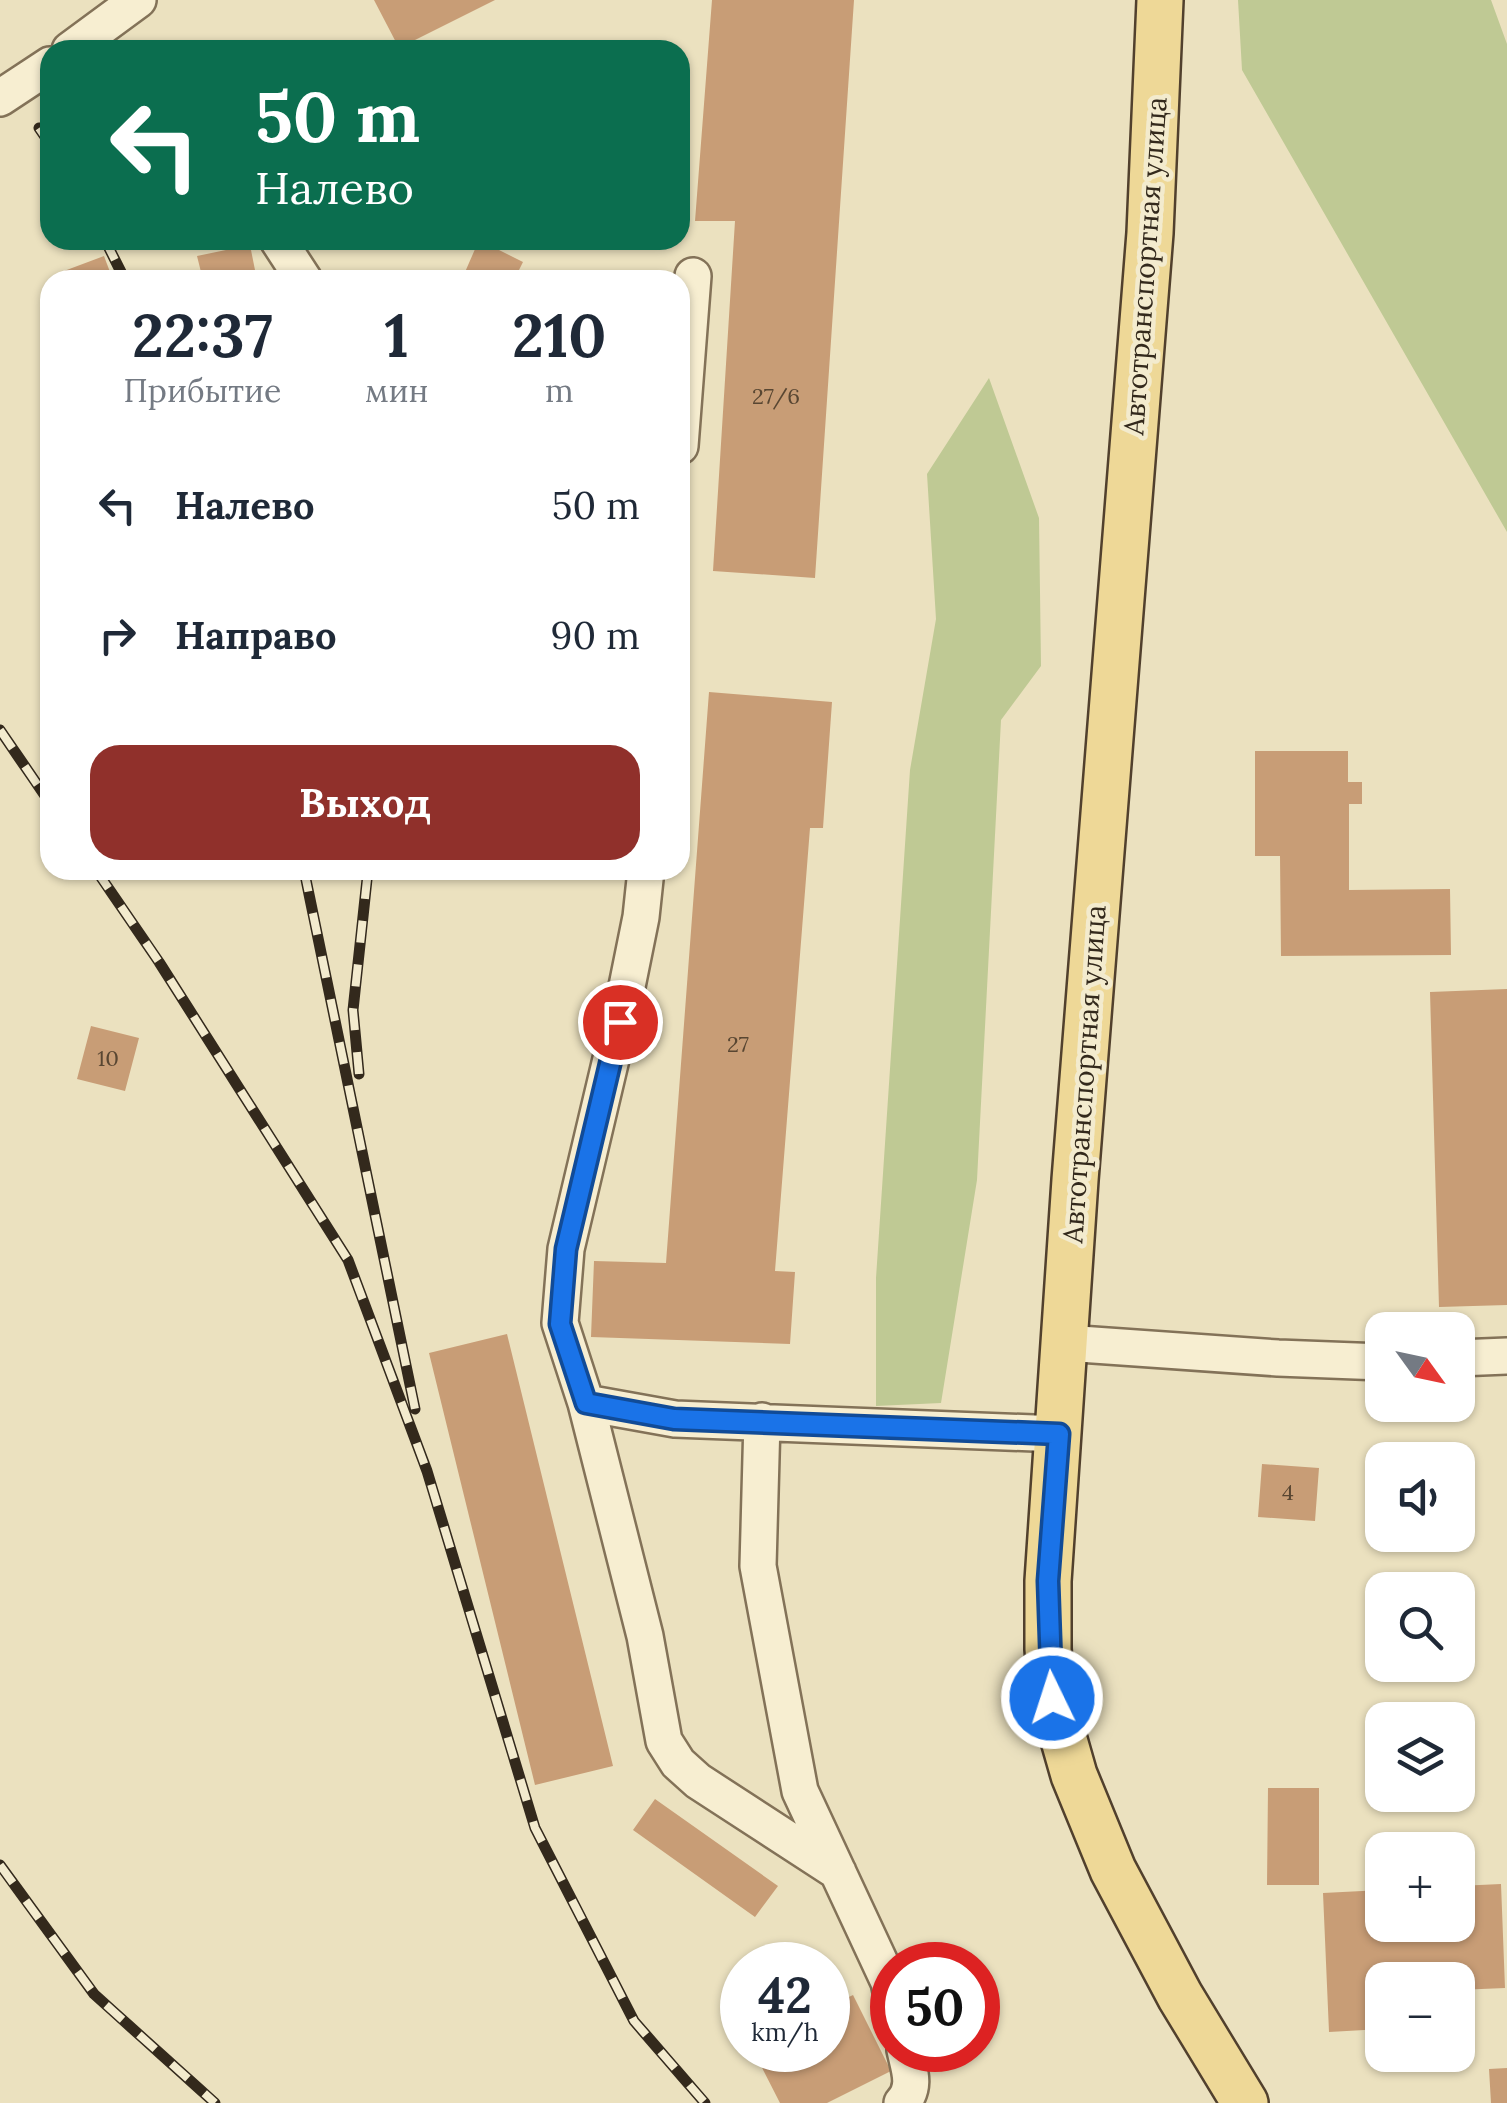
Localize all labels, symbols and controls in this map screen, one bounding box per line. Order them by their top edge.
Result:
text: 50 m [255,72,420,161]
icon: left [90,80,220,210]
street label: Автотранспортная улица [1115,96,1175,437]
text: Налево [255,159,414,216]
text: 22:37 [132,297,273,373]
text: 1 [385,297,409,373]
text: 210 [512,297,606,373]
text: Прибытие [123,370,281,411]
text: мин [365,370,428,411]
text: m [545,370,574,411]
house number: 27/6 [752,382,800,410]
icon: left [90,478,145,533]
text: Налево [175,481,315,529]
text: 50 m [552,481,640,529]
icon: right [90,608,145,663]
text: Направо [175,611,337,659]
text: 90 m [550,611,640,659]
button: Выход [90,745,640,860]
street label: Автотранспортная улица [1054,904,1114,1245]
pin [578,980,663,1065]
icon: arrive [593,995,648,1050]
house number: 27 [727,1030,749,1058]
house number: 10 [97,1044,119,1072]
north arrow [1365,1312,1475,1422]
map controls [1365,1312,1475,2072]
button: sound [1365,1442,1475,1552]
house number: 4 [1282,1478,1294,1506]
button: search [1365,1572,1475,1682]
position arrow [1000,1646,1104,1750]
button: layers [1365,1702,1475,1812]
button: + [1365,1832,1475,1942]
speed limit sign: 50 [870,1942,1000,2072]
button: − [1365,1962,1475,2072]
text: 42 [758,1963,812,2027]
text: km/h [751,2016,819,2048]

